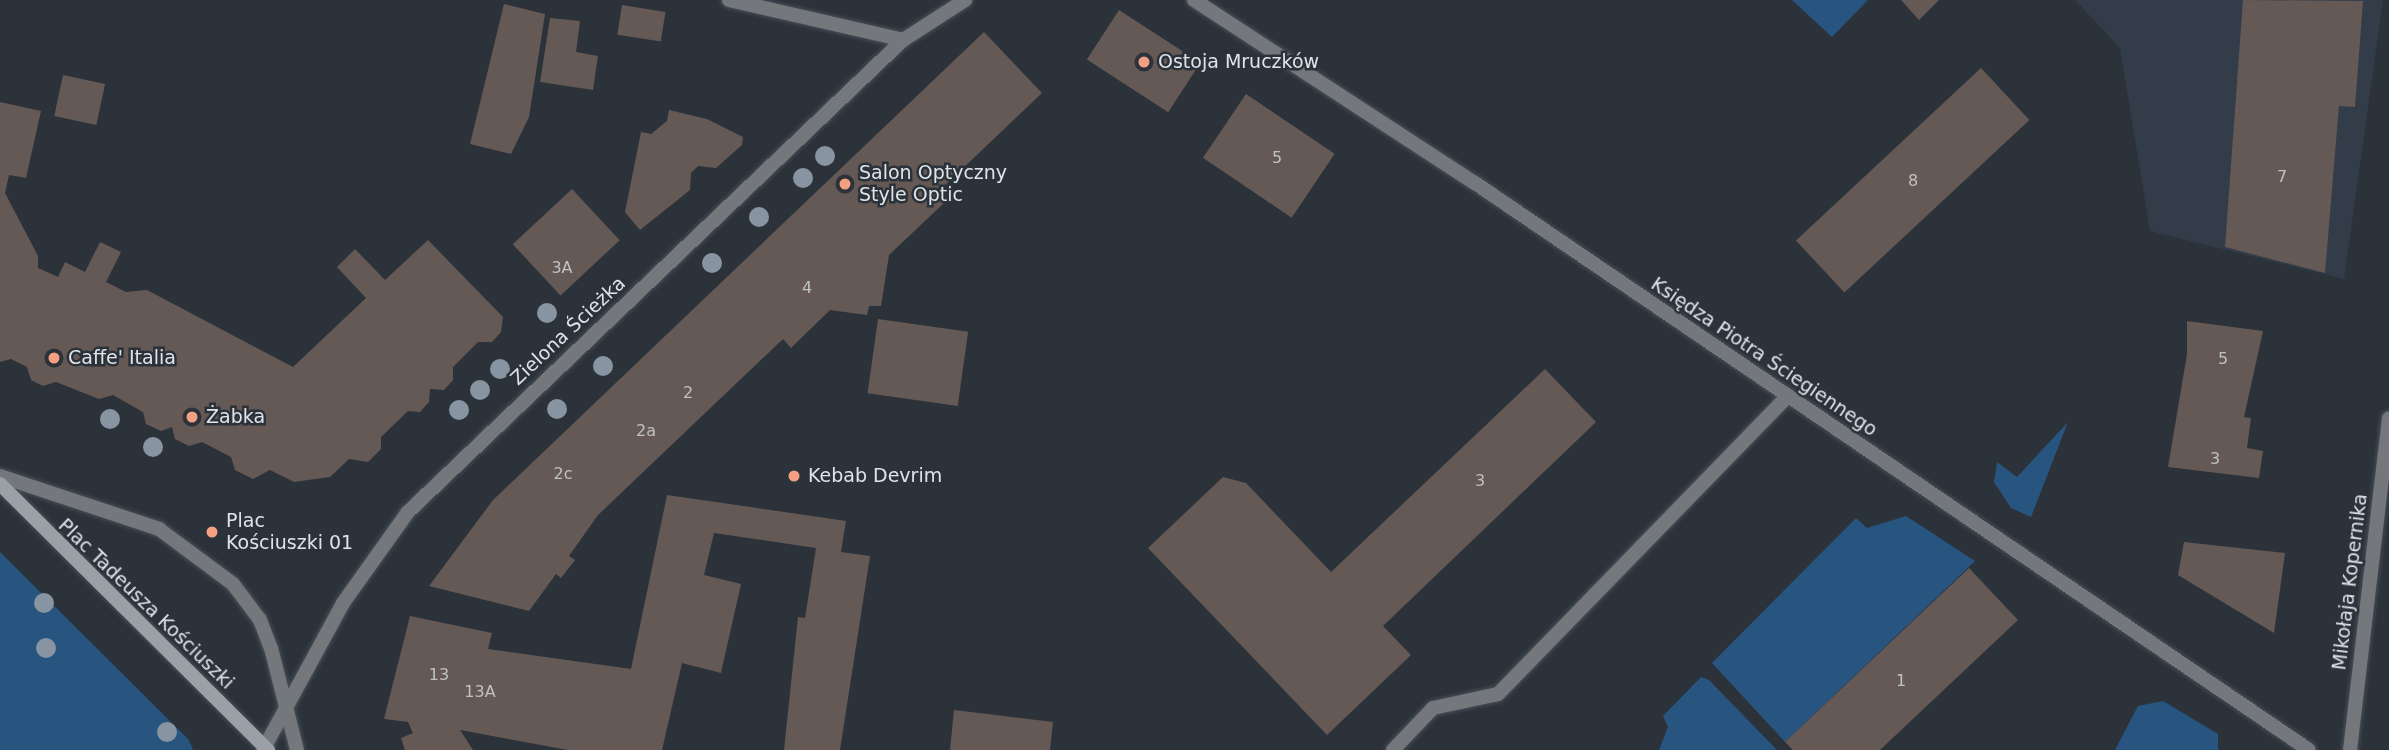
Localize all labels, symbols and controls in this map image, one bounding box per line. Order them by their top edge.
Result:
place label: Ostoja Mruczków [1158,51,1319,73]
marker: Ostoja Mruczków [1136,54,1152,70]
house number: 5 [1272,148,1282,168]
place label: Salon Optyczny Style Optic [859,162,1007,206]
house number: 7 [2277,167,2287,187]
house number: 8 [1908,171,1918,191]
marker: Salon Optyczny Style Optic [837,176,853,192]
house number: 3A [551,258,573,278]
street label: Zielona Ścieżka [506,272,630,390]
street label: Księdza Piotra Ściegiennego [1647,273,1881,441]
house number: 4 [802,278,812,298]
place label: Caffe' Italia [68,347,176,369]
house number: 5 [2218,349,2228,369]
marker: Caffe' Italia [46,350,62,366]
house number: 2 [683,383,693,403]
place label: Żabka [206,406,265,428]
marker: Żabka [184,409,200,425]
house number: 2a [636,421,656,441]
house number: 3 [2210,449,2220,469]
house number: 2c [554,464,572,484]
place label: Kebab Devrim [808,465,942,487]
marker: Kebab Devrim [786,468,802,484]
house number: 3 [1475,471,1485,491]
street label: Mikołaja Kopernika [2328,492,2372,672]
place label: Plac Kościuszki 01 [226,510,353,554]
street label: Plac Tadeusza Kościuszki [53,514,239,694]
marker: Plac Kościuszki 01 [204,524,220,540]
house number: 13 [429,665,449,685]
house number: 1 [1896,671,1906,691]
house number: 13A [464,682,496,702]

